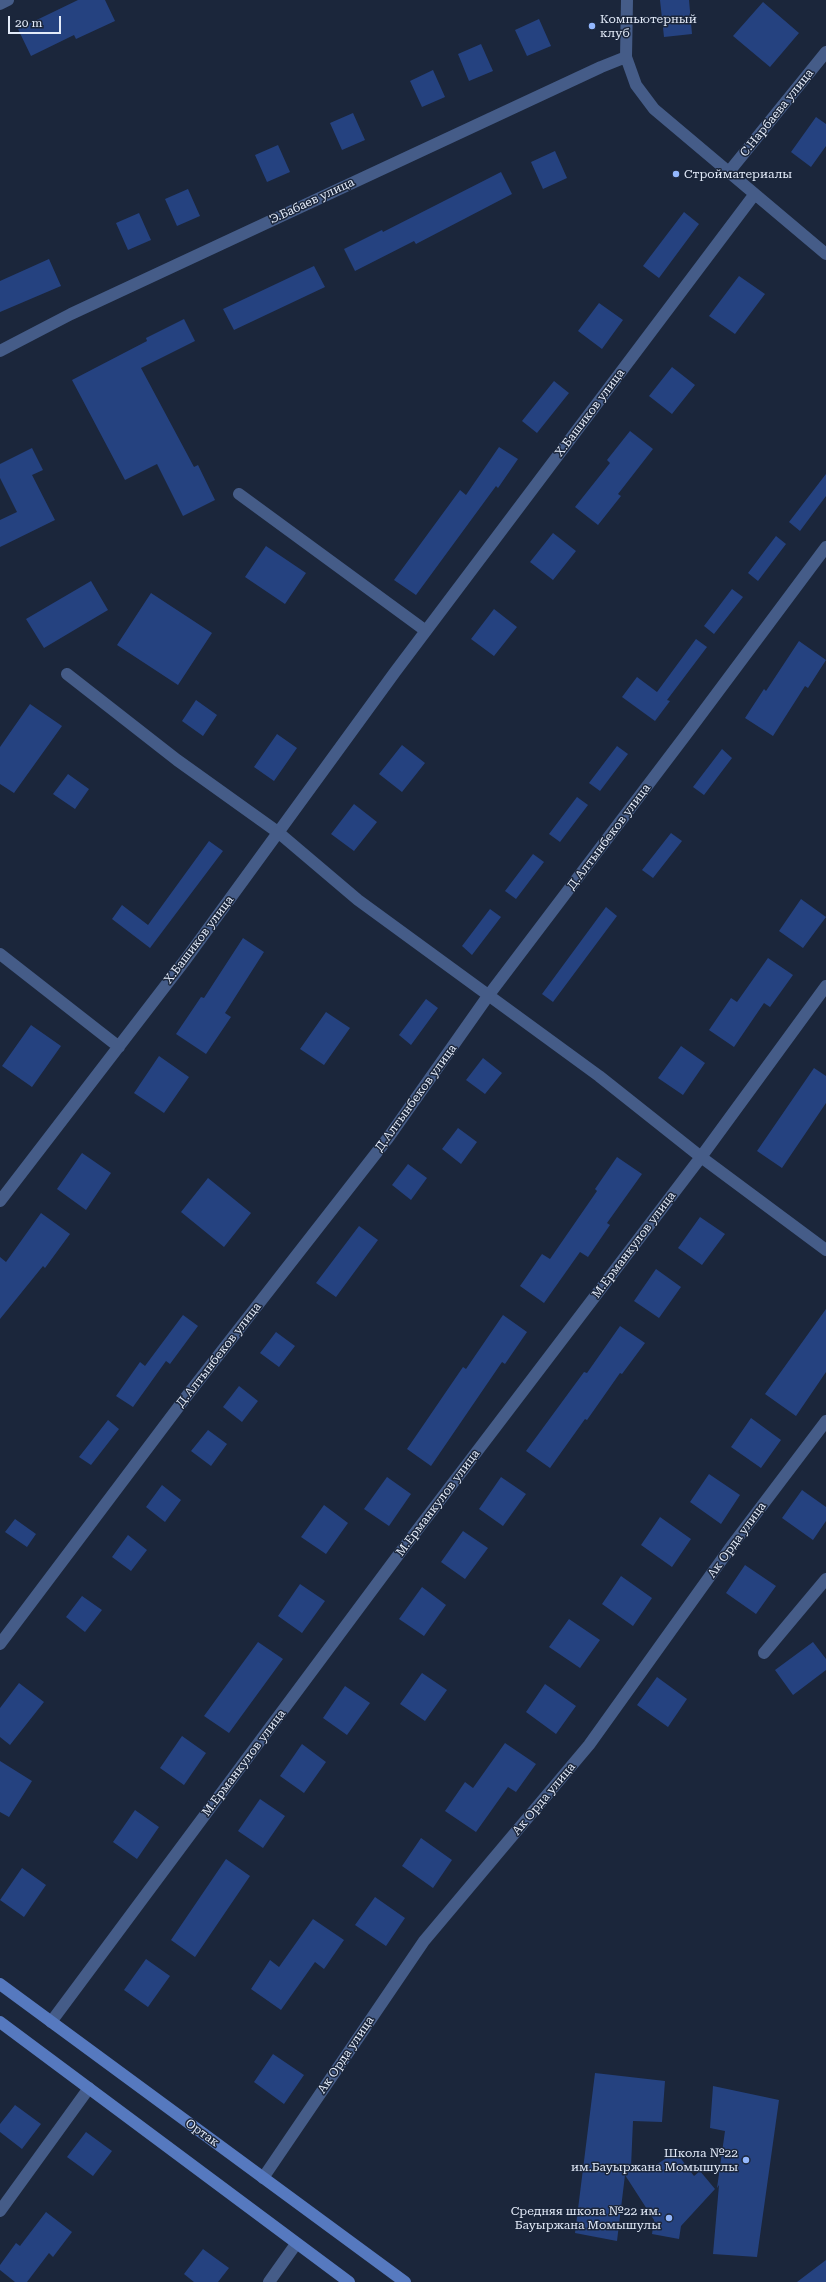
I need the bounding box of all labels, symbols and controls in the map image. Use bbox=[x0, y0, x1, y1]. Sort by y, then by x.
scale bar bbox=[10, 8, 63, 34]
place label: Компьютерный клуб bbox=[600, 12, 697, 40]
text: 20 m bbox=[15, 16, 42, 30]
marker: Компьютерный клуб bbox=[587, 21, 597, 31]
street label: С.Нарбаева улица bbox=[737, 66, 817, 160]
place label: Стройматериалы bbox=[684, 167, 792, 181]
marker: Стройматериалы bbox=[671, 169, 681, 179]
street label: Э.Бабаев улица bbox=[267, 175, 357, 227]
street label: Х.Башиков улица bbox=[552, 366, 628, 460]
street label: Д.Алтынбеков улица bbox=[564, 781, 654, 893]
street label: Х.Башиков улица bbox=[161, 893, 237, 987]
street label: Д.Алтынбеков улица bbox=[372, 1042, 460, 1154]
street label: М.Ерманкулов улица bbox=[589, 1189, 679, 1301]
street label: Д.Алтынбеков улица bbox=[174, 1300, 264, 1410]
street label: М.Ерманкулов улица bbox=[393, 1447, 483, 1559]
street label: Ак Орда улица bbox=[705, 1499, 769, 1581]
street label: М.Ерманкулов улица bbox=[199, 1707, 289, 1819]
street label: Ак Орда улица bbox=[510, 1760, 578, 1838]
street label: Ак Орда улица bbox=[315, 2014, 377, 2096]
street label: Ортак bbox=[182, 2116, 222, 2150]
place label: Школа №22 им.Бауыржана Момышулы bbox=[571, 2146, 738, 2174]
marker: Школа №22 им.Бауыржана Момышулы bbox=[741, 2155, 751, 2165]
place label: Средняя школа №22 им. Бауыржана Момышулы bbox=[511, 2204, 661, 2232]
marker: Средняя школа №22 им. Бауыржана Момышулы bbox=[664, 2213, 674, 2223]

